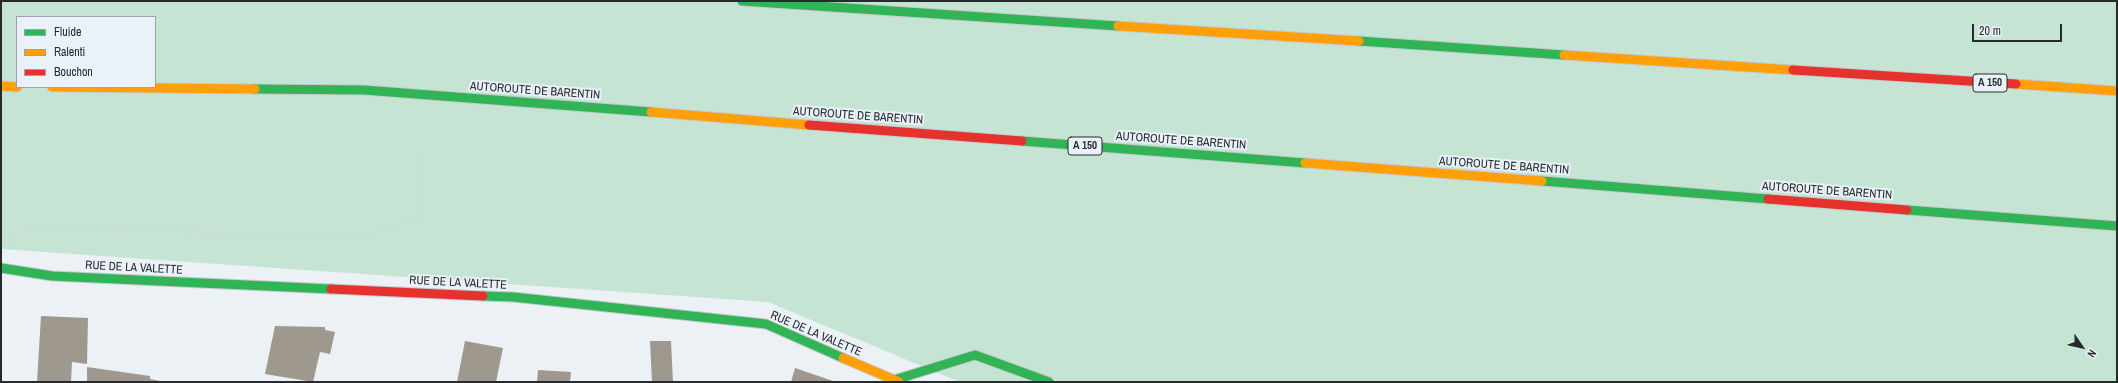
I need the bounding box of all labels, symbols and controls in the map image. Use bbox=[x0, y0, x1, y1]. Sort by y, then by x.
legend bbox=[16, 16, 156, 88]
scale bar bbox=[1974, 16, 2064, 42]
text: 20 m bbox=[1979, 23, 2001, 39]
text: Fluide bbox=[54, 24, 81, 40]
text: Ralenti bbox=[54, 44, 85, 60]
text: Bouchon bbox=[54, 64, 93, 80]
road number: A 150 bbox=[1973, 74, 2007, 92]
street label: AUTOROUTE DE BARENTIN bbox=[469, 79, 601, 103]
street label: AUTOROUTE DE BARENTIN bbox=[792, 104, 924, 128]
street label: AUTOROUTE DE BARENTIN bbox=[1115, 129, 1247, 153]
road number: A 150 bbox=[1068, 137, 1102, 155]
street label: AUTOROUTE DE BARENTIN bbox=[1438, 154, 1570, 178]
street label: AUTOROUTE DE BARENTIN bbox=[1761, 179, 1893, 203]
street label: RUE DE LA VALETTE bbox=[85, 258, 183, 278]
street label: RUE DE LA VALETTE bbox=[409, 273, 507, 293]
street label: RUE DE LA VALETTE bbox=[768, 308, 864, 360]
north arrow bbox=[2062, 327, 2102, 367]
text: N bbox=[2084, 347, 2100, 360]

